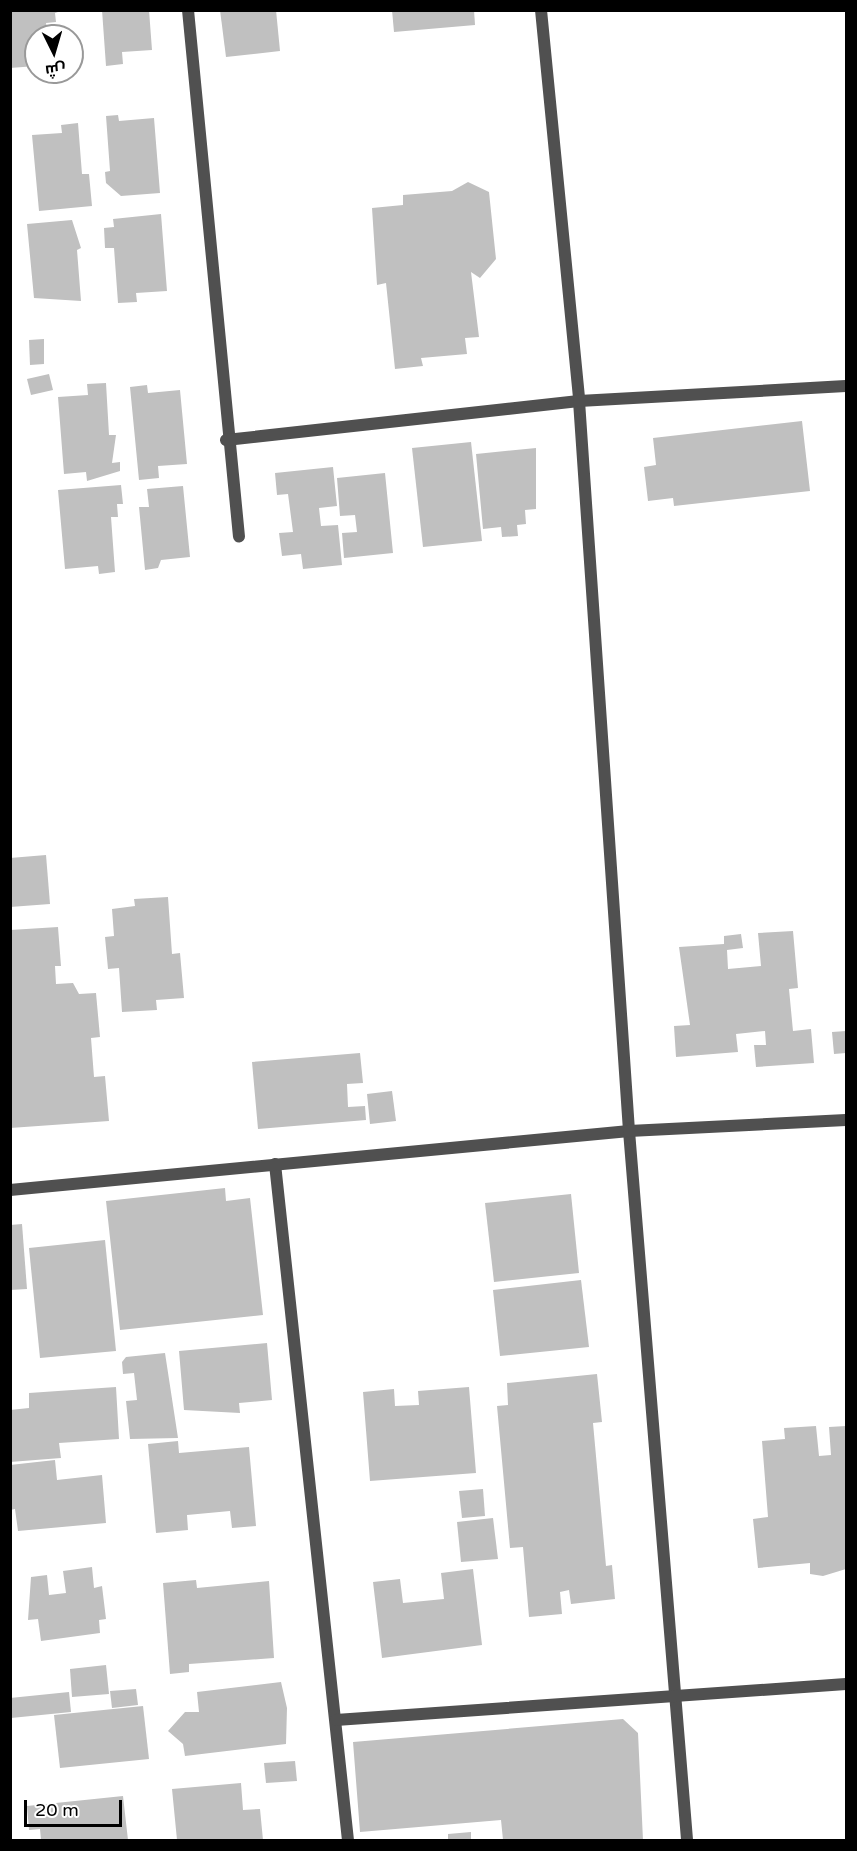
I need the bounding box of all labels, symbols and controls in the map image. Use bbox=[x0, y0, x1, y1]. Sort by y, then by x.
north arrow bbox=[24, 24, 84, 84]
text: ش bbox=[44, 59, 66, 81]
scale bar bbox=[27, 1788, 124, 1826]
text: 20 m bbox=[35, 1799, 79, 1821]

